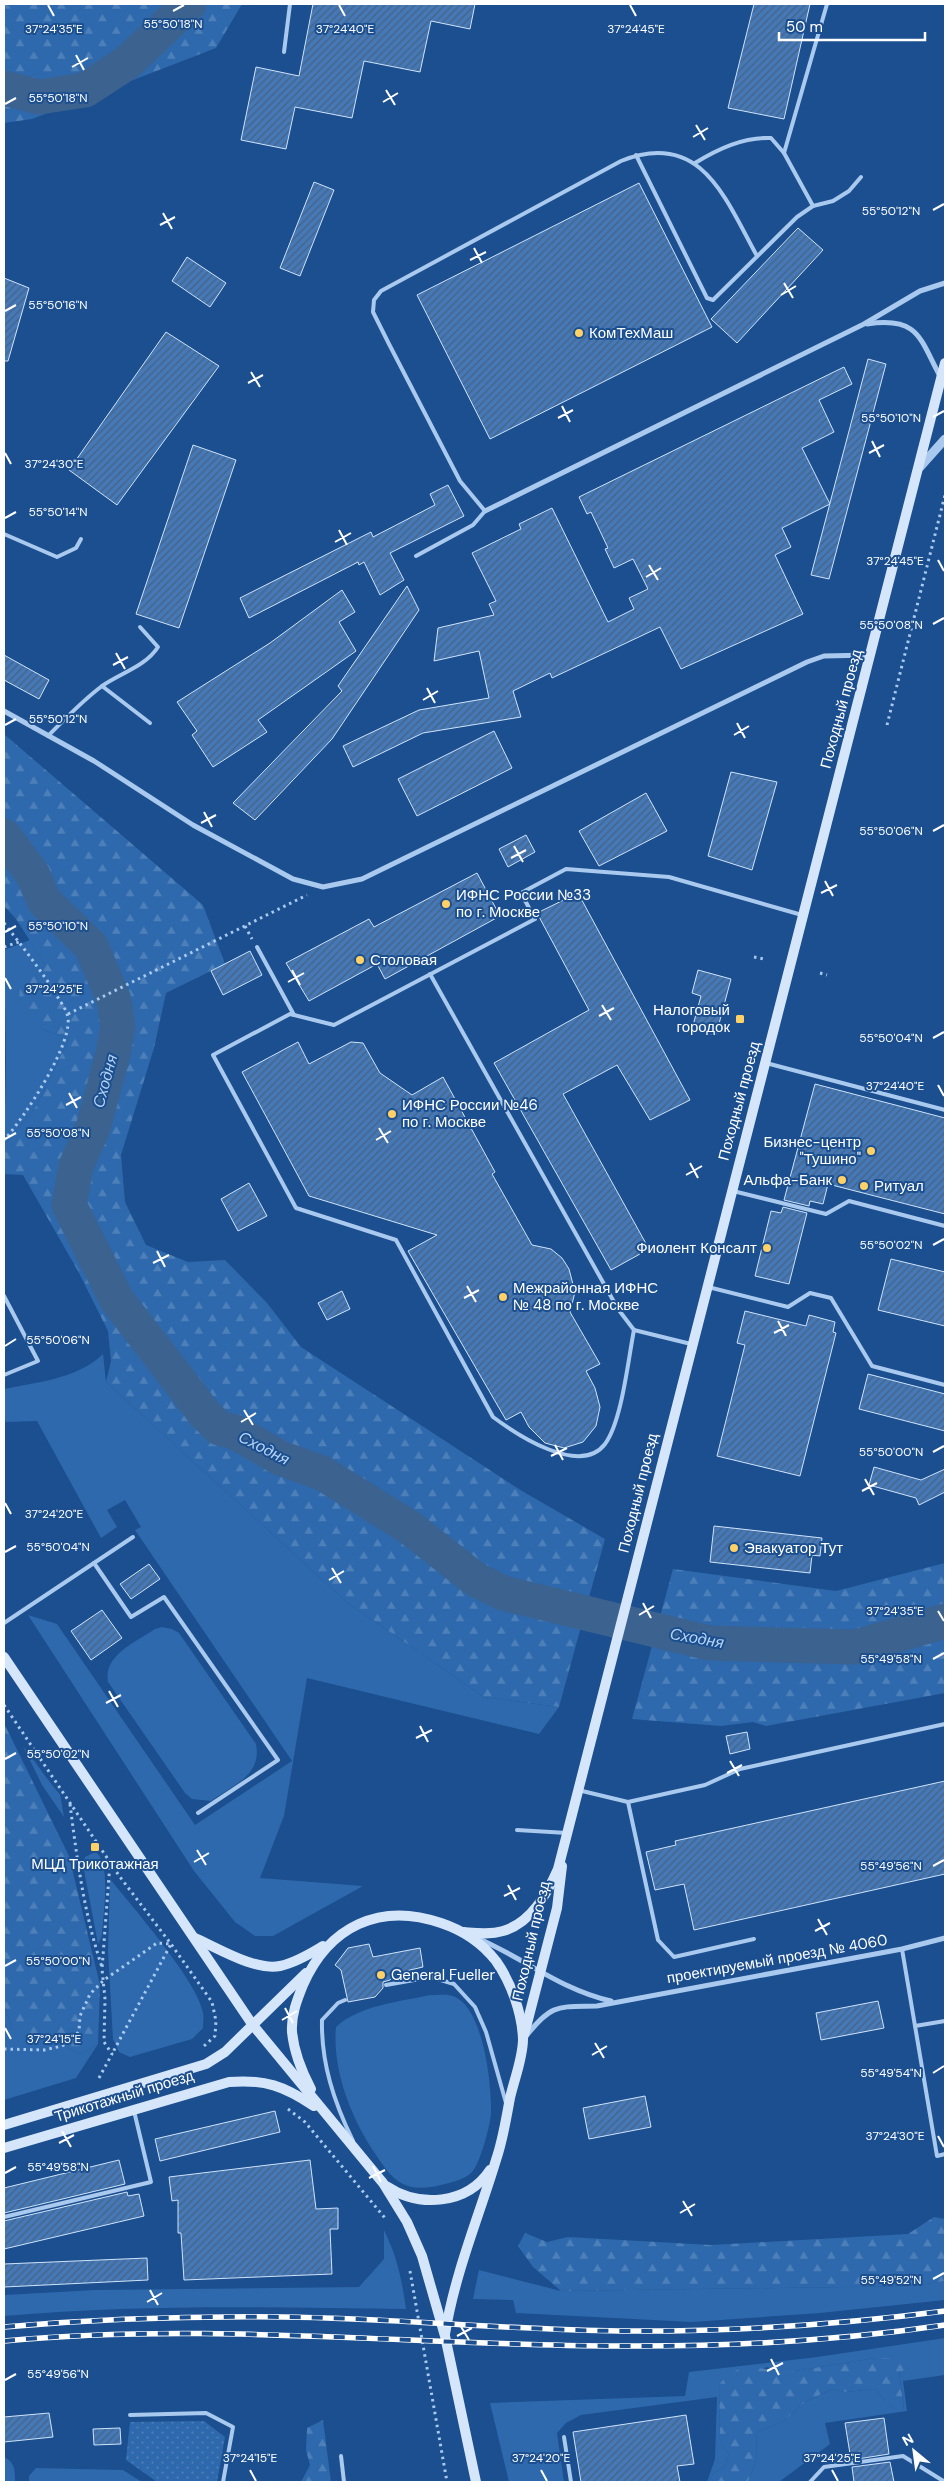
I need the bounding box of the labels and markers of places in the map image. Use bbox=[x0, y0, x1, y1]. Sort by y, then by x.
place label: КомТехМаш bbox=[589, 323, 673, 343]
marker: КомТехМаш bbox=[573, 327, 585, 339]
place label: ИФНС России №33 по г. Москве bbox=[456, 885, 591, 922]
marker: ИФНС России №33 по г. Москве bbox=[440, 898, 452, 910]
place label: Столовая bbox=[370, 950, 437, 970]
marker: Столовая bbox=[354, 954, 366, 966]
place label: Налоговый городок bbox=[653, 1000, 730, 1037]
marker: Налоговый городок bbox=[734, 1013, 746, 1025]
place label: ИФНС России №46 по г. Москве bbox=[402, 1095, 538, 1132]
marker: ИФНС России №46 по г. Москве bbox=[386, 1108, 398, 1120]
place label: Бизнес-центр "Тушино" bbox=[763, 1132, 861, 1169]
marker: Бизнес-центр "Тушино" bbox=[865, 1145, 877, 1157]
place label: Альфа-Банк bbox=[744, 1170, 832, 1190]
marker: Альфа-Банк bbox=[836, 1174, 848, 1186]
place label: Ритуал bbox=[874, 1176, 924, 1196]
marker: Ритуал bbox=[858, 1180, 870, 1192]
place label: Фиолент Консалт bbox=[636, 1238, 757, 1258]
marker: Фиолент Консалт bbox=[761, 1242, 773, 1254]
place label: Межрайонная ИФНС № 48 по г. Москве bbox=[513, 1278, 658, 1315]
marker: Межрайонная ИФНС № 48 по г. Москве bbox=[497, 1291, 509, 1303]
place label: Эвакуатор Тут bbox=[744, 1538, 843, 1558]
marker: Эвакуатор Тут bbox=[728, 1542, 740, 1554]
marker: МЦД Трикотажная bbox=[89, 1841, 101, 1853]
place label: МЦД Трикотажная bbox=[31, 1854, 159, 1874]
place label: General Fueller bbox=[391, 1965, 495, 1985]
marker: General Fueller bbox=[375, 1969, 387, 1981]

